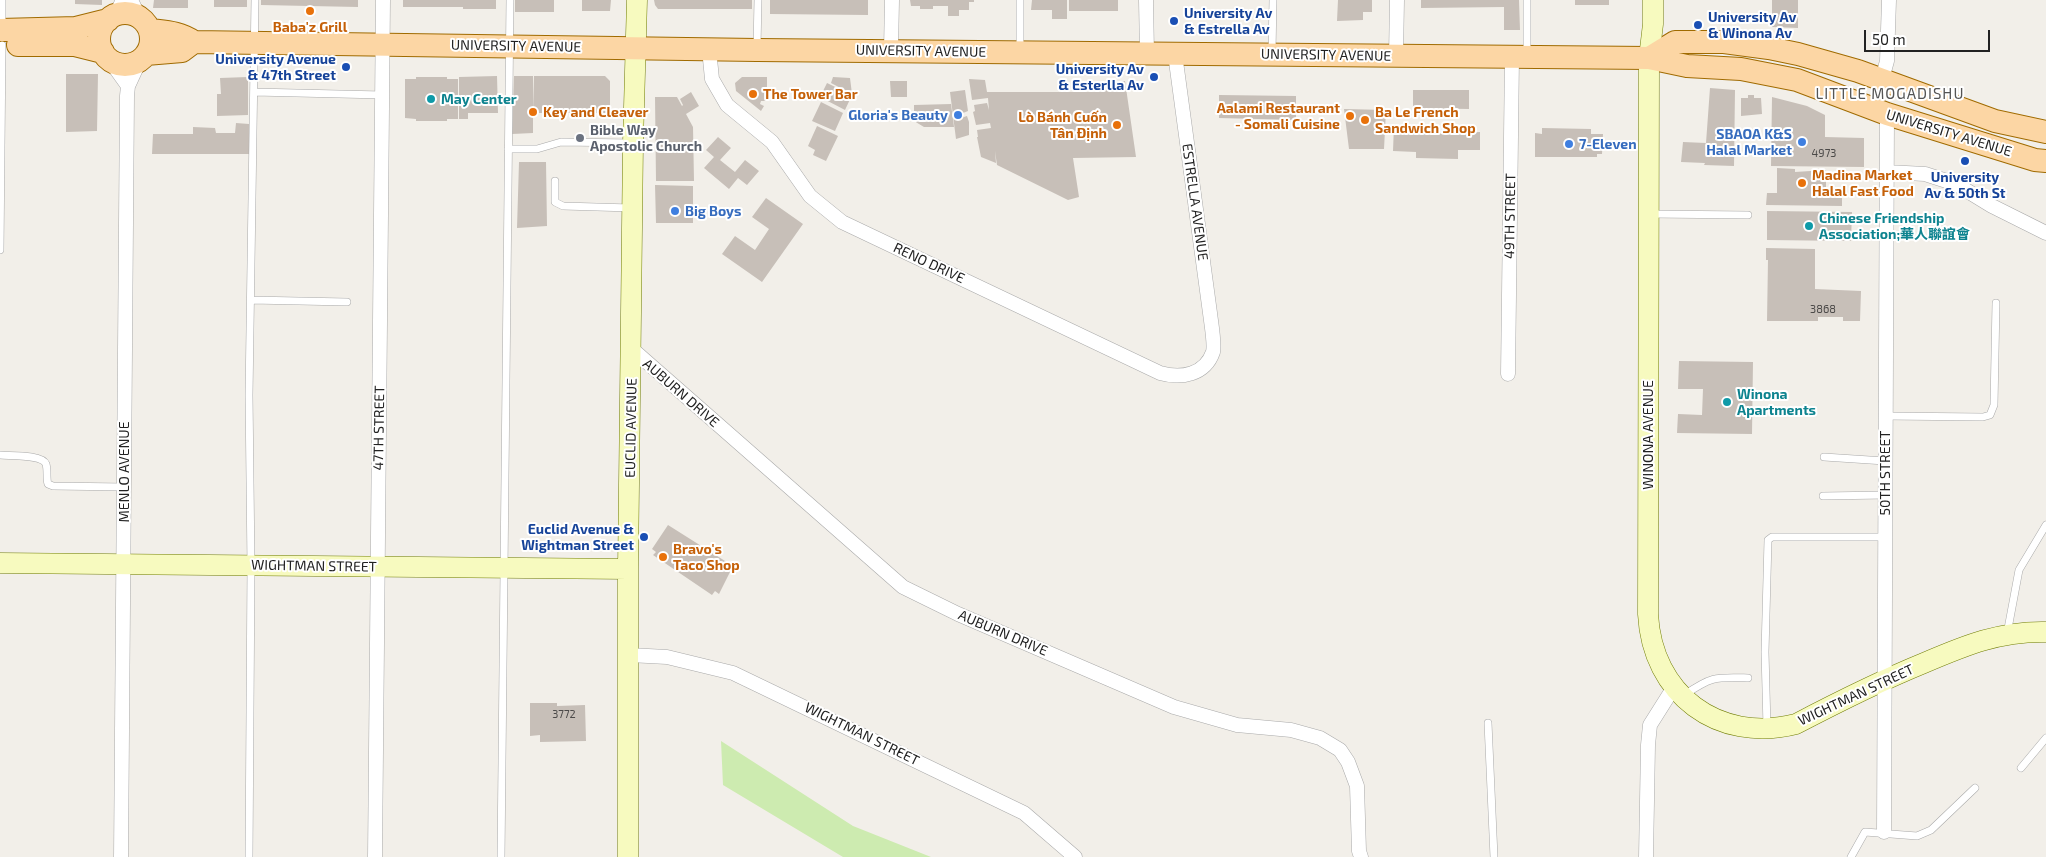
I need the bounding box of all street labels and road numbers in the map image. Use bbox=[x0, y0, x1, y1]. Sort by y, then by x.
street label: UNIVERSITY AVENUE bbox=[451, 36, 581, 56]
street label: UNIVERSITY AVENUE bbox=[856, 41, 986, 61]
street label: UNIVERSITY AVENUE bbox=[1261, 45, 1391, 65]
street label: UNIVERSITY AVENUE bbox=[1884, 106, 2014, 160]
street label: ESTRELLA AVENUE bbox=[1178, 142, 1212, 262]
street label: 49TH STREET bbox=[1501, 173, 1519, 259]
street label: RENO DRIVE bbox=[891, 239, 967, 287]
street label: AUBURN DRIVE bbox=[639, 355, 723, 431]
street label: EUCLID AVENUE bbox=[622, 378, 640, 478]
street label: WINONA AVENUE bbox=[1640, 380, 1656, 490]
street label: 47TH STREET bbox=[370, 385, 388, 471]
street label: MENLO AVENUE bbox=[116, 421, 132, 523]
street label: 50TH STREET bbox=[1877, 430, 1893, 516]
street label: WIGHTMAN STREET bbox=[251, 557, 377, 575]
street label: AUBURN DRIVE bbox=[956, 607, 1050, 659]
street label: WIGHTMAN STREET bbox=[1796, 661, 1916, 729]
street label: WIGHTMAN STREET bbox=[802, 699, 922, 769]

